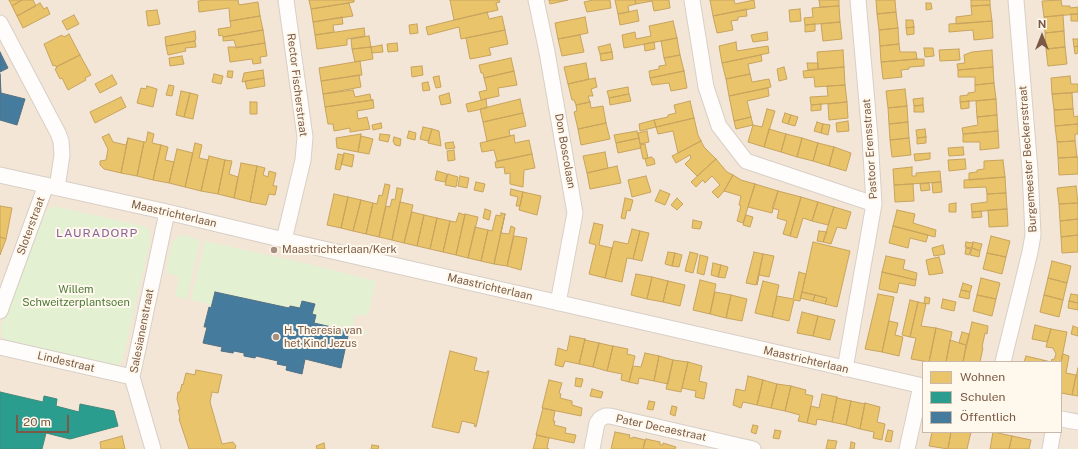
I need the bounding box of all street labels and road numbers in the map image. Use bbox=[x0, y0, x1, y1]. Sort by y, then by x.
street label: Rector Fischerstraat bbox=[284, 33, 310, 137]
street label: Burgemeester Beckersstraat bbox=[1016, 85, 1040, 233]
street label: Pastoor Erensstraat bbox=[860, 98, 880, 200]
street label: Don Boscolaan bbox=[552, 112, 578, 190]
street label: Sloterstraat bbox=[14, 195, 48, 257]
street label: Maastrichterlaan bbox=[130, 198, 218, 230]
street label: Maastrichterlaan bbox=[446, 271, 534, 303]
street label: Salesianenstraat bbox=[127, 288, 157, 374]
street label: Maastrichterlaan bbox=[762, 344, 850, 376]
street label: Lindestraat bbox=[36, 349, 96, 375]
street label: Pater Decaestraat bbox=[615, 412, 707, 444]

